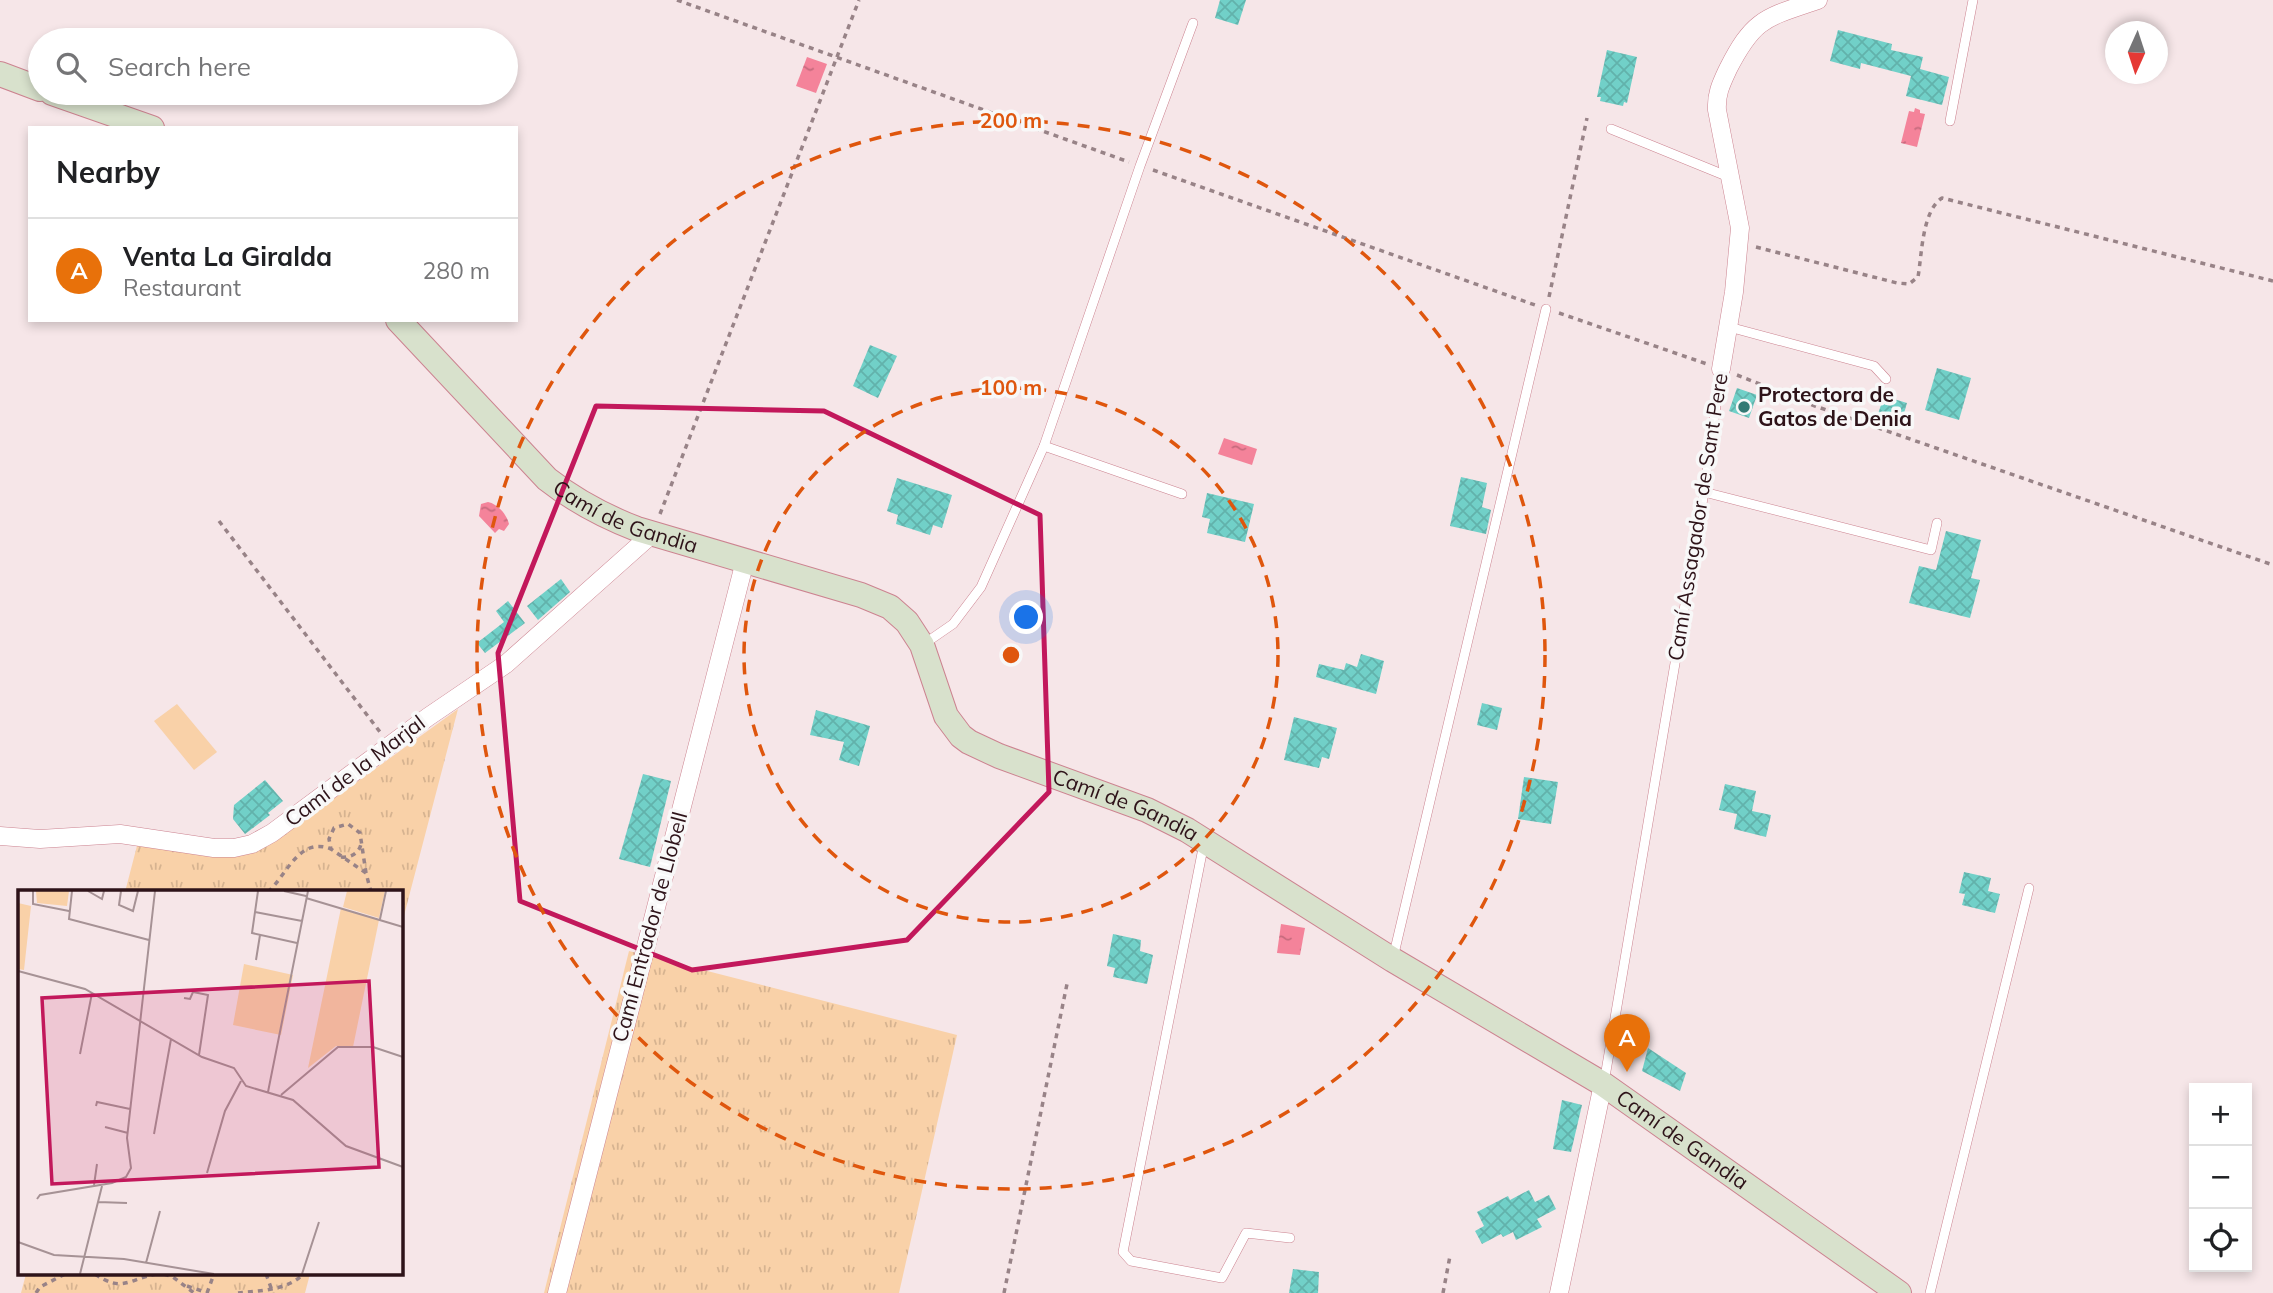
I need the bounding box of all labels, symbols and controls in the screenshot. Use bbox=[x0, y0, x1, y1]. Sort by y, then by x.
north arrow bbox=[2105, 21, 2168, 84]
search box bbox=[28, 28, 518, 105]
icon: search bbox=[52, 48, 90, 86]
text: Search here bbox=[108, 50, 251, 83]
text: 200 m bbox=[980, 107, 1042, 133]
text: Nearby bbox=[56, 153, 160, 191]
text: Venta La Giralda bbox=[123, 240, 332, 273]
text: A bbox=[70, 256, 88, 285]
text: 280 m bbox=[422, 256, 490, 285]
text: Restaurant bbox=[123, 273, 241, 302]
street label: Camí Assagador de Sant Pere bbox=[1661, 371, 1733, 663]
text: 100 m bbox=[980, 374, 1042, 400]
place label: Protectora de Gatos de Denia bbox=[1758, 381, 1912, 431]
marker: Protectora de Gatos de Denia bbox=[1736, 399, 1752, 415]
street label: Camí de Gandia bbox=[548, 474, 701, 558]
your location bbox=[1009, 600, 1043, 634]
centre of rings bbox=[999, 643, 1023, 667]
street label: Camí de la Marjal bbox=[279, 709, 430, 831]
street label: Camí de Gandia bbox=[1049, 763, 1204, 846]
street label: Camí Entrador de Llobell bbox=[606, 809, 692, 1045]
inset map bbox=[18, 890, 402, 1276]
pin: A bbox=[1604, 1014, 1650, 1072]
map controls bbox=[2189, 1083, 2252, 1272]
button: + bbox=[2189, 1083, 2252, 1146]
street label: Camí de Gandia bbox=[1612, 1084, 1754, 1195]
button: − bbox=[2189, 1146, 2252, 1209]
button: locate bbox=[2189, 1209, 2252, 1272]

